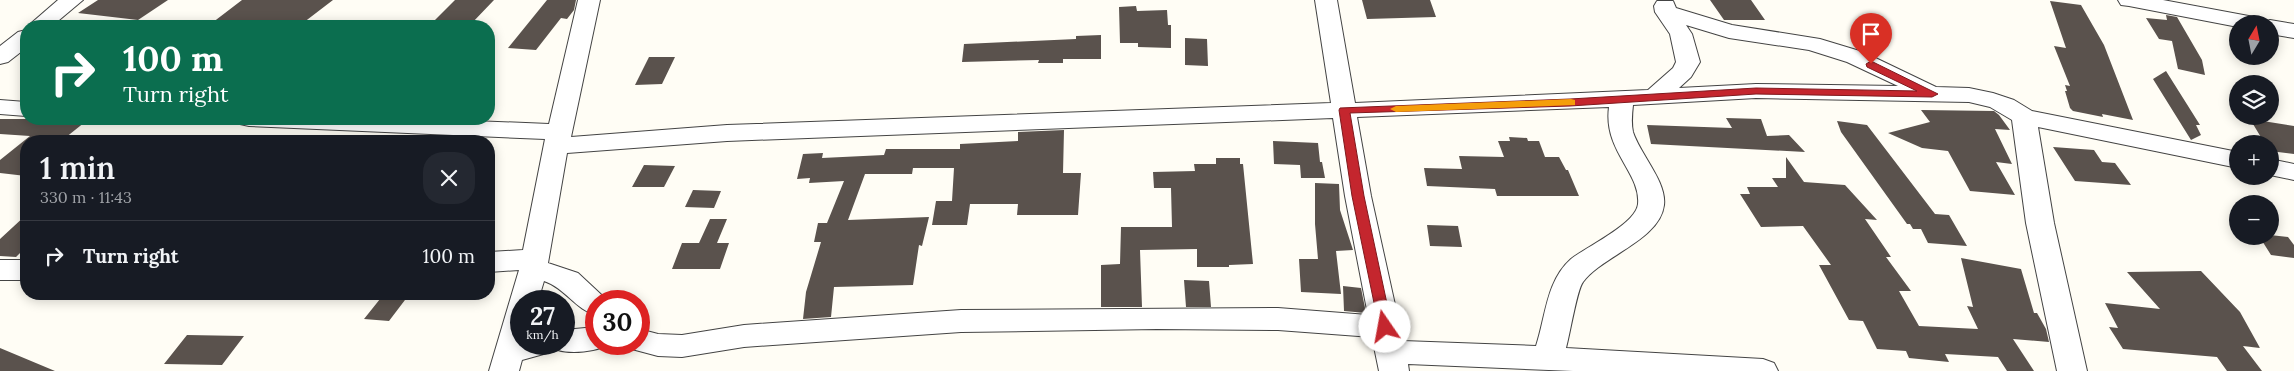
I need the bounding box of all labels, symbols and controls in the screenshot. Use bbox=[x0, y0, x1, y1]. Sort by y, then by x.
pin bbox=[1850, 13, 1892, 64]
north arrow bbox=[2229, 15, 2279, 65]
map controls bbox=[2229, 15, 2279, 245]
icon: arrive bbox=[1857, 20, 1885, 48]
text: 100 m bbox=[123, 36, 223, 81]
icon: right bbox=[40, 40, 105, 105]
button: layers bbox=[2229, 75, 2279, 125]
text: Turn right bbox=[123, 80, 228, 108]
button: + bbox=[2229, 135, 2279, 185]
text: 1 min bbox=[40, 149, 115, 187]
button: close bbox=[423, 152, 475, 204]
text: 330 m · 11:43 bbox=[40, 187, 132, 207]
button: − bbox=[2229, 195, 2279, 245]
icon: right bbox=[40, 242, 68, 270]
text: Turn right bbox=[83, 244, 179, 268]
text: 100 m bbox=[423, 244, 475, 268]
speed limit sign: 30 bbox=[585, 290, 650, 355]
text: 27 bbox=[530, 300, 555, 332]
position arrow bbox=[1358, 300, 1410, 352]
text: km/h bbox=[526, 327, 559, 342]

